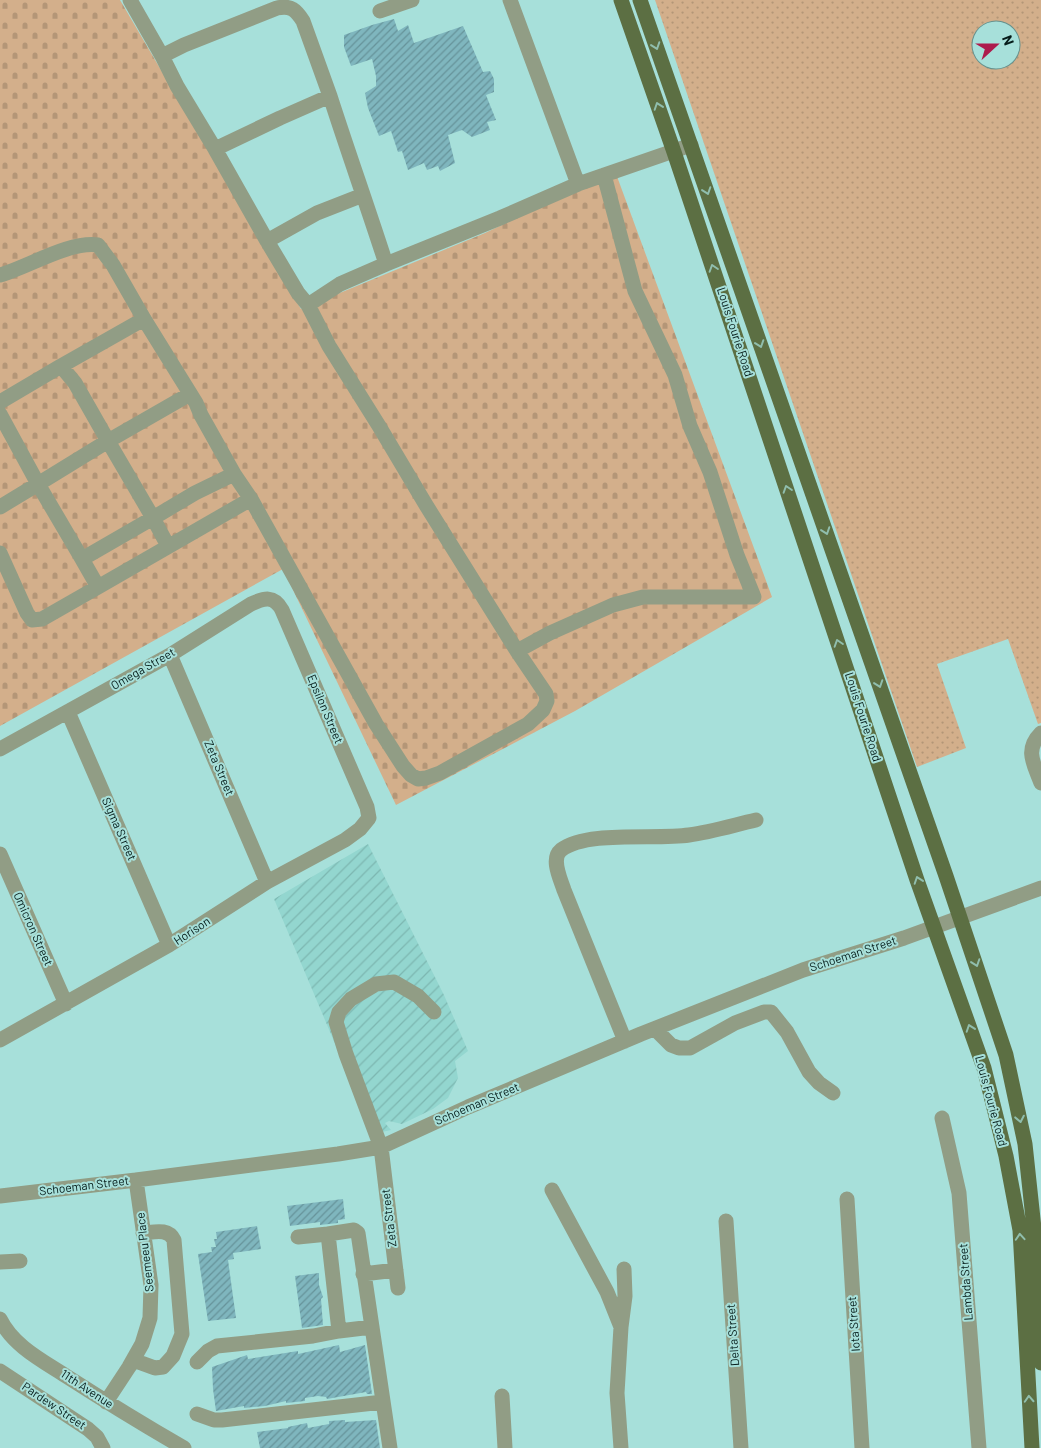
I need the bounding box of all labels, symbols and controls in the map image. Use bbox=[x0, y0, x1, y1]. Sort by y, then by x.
north arrow bbox=[971, 20, 1021, 70]
text: N bbox=[999, 33, 1018, 48]
one-way arrow bbox=[651, 41, 661, 50]
one-way arrow bbox=[654, 102, 664, 111]
one-way arrow bbox=[701, 186, 711, 195]
one-way arrow bbox=[709, 265, 719, 273]
street label: Louis Fourie Road bbox=[715, 285, 757, 378]
one-way arrow bbox=[754, 340, 764, 348]
one-way arrow bbox=[783, 485, 793, 494]
one-way arrow bbox=[820, 526, 830, 535]
one-way arrow bbox=[834, 639, 844, 648]
street label: Omega Street bbox=[108, 644, 177, 692]
street label: Louis Fourie Road bbox=[843, 670, 885, 763]
street label: Epsilon Street bbox=[305, 672, 347, 745]
one-way arrow bbox=[873, 680, 883, 688]
street label: Zeta Street bbox=[202, 738, 238, 797]
street label: Sigma Street bbox=[100, 795, 140, 862]
one-way arrow bbox=[913, 876, 923, 885]
street label: Omicron Street bbox=[11, 890, 56, 968]
street label: Horison bbox=[171, 913, 212, 947]
street label: Schoeman Street bbox=[808, 932, 898, 974]
one-way arrow bbox=[970, 958, 980, 966]
one-way arrow bbox=[966, 1025, 976, 1033]
street label: Louis Fourie Road bbox=[973, 1054, 1011, 1148]
street label: Schoeman Street bbox=[432, 1079, 521, 1127]
one-way arrow bbox=[1014, 1114, 1025, 1123]
street label: Schoeman Street bbox=[38, 1173, 130, 1197]
street label: Zeta Street bbox=[377, 1188, 399, 1248]
street label: Seemeeu Place bbox=[132, 1212, 156, 1293]
one-way arrow bbox=[1015, 1233, 1026, 1241]
street label: Lambda Street bbox=[955, 1243, 975, 1321]
street label: Iota Street bbox=[844, 1296, 862, 1352]
street label: Delta Street bbox=[723, 1304, 741, 1367]
street label: 11th Avenue bbox=[59, 1366, 116, 1410]
street label: Pardew Street bbox=[20, 1379, 89, 1432]
one-way arrow bbox=[1023, 1395, 1034, 1403]

